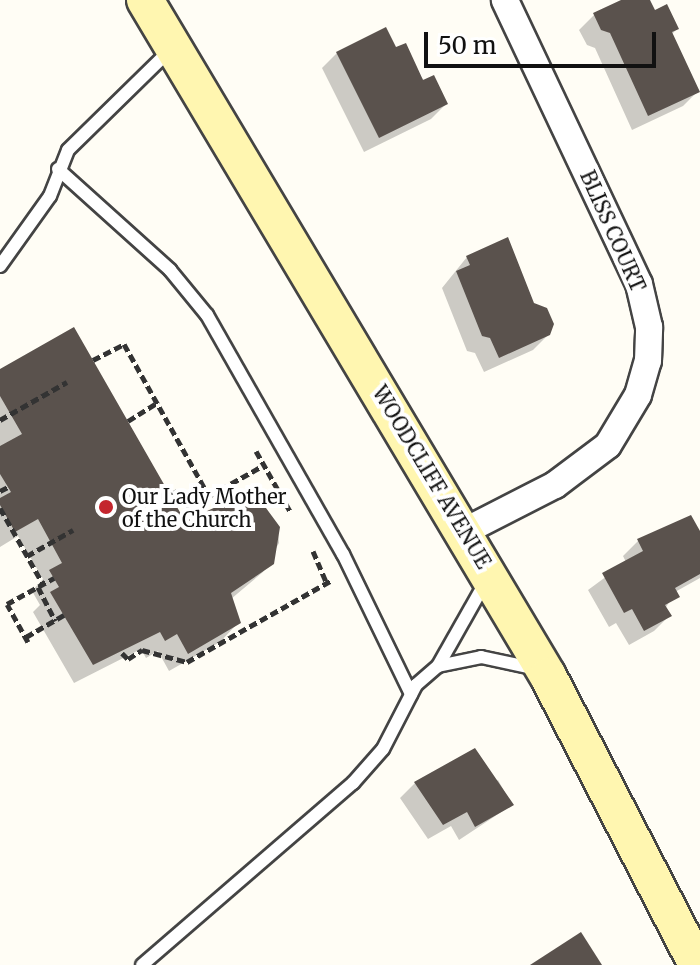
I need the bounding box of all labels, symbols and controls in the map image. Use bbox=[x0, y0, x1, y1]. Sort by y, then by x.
scale bar bbox=[428, 16, 660, 66]
text: 50 m bbox=[438, 30, 497, 61]
street label: BLISS COURT bbox=[576, 167, 650, 295]
street label: WOODCLIFF AVENUE bbox=[368, 381, 496, 573]
place label: Our Lady Mother of the Church bbox=[122, 484, 287, 531]
marker: Our Lady Mother of the Church bbox=[97, 498, 115, 516]

